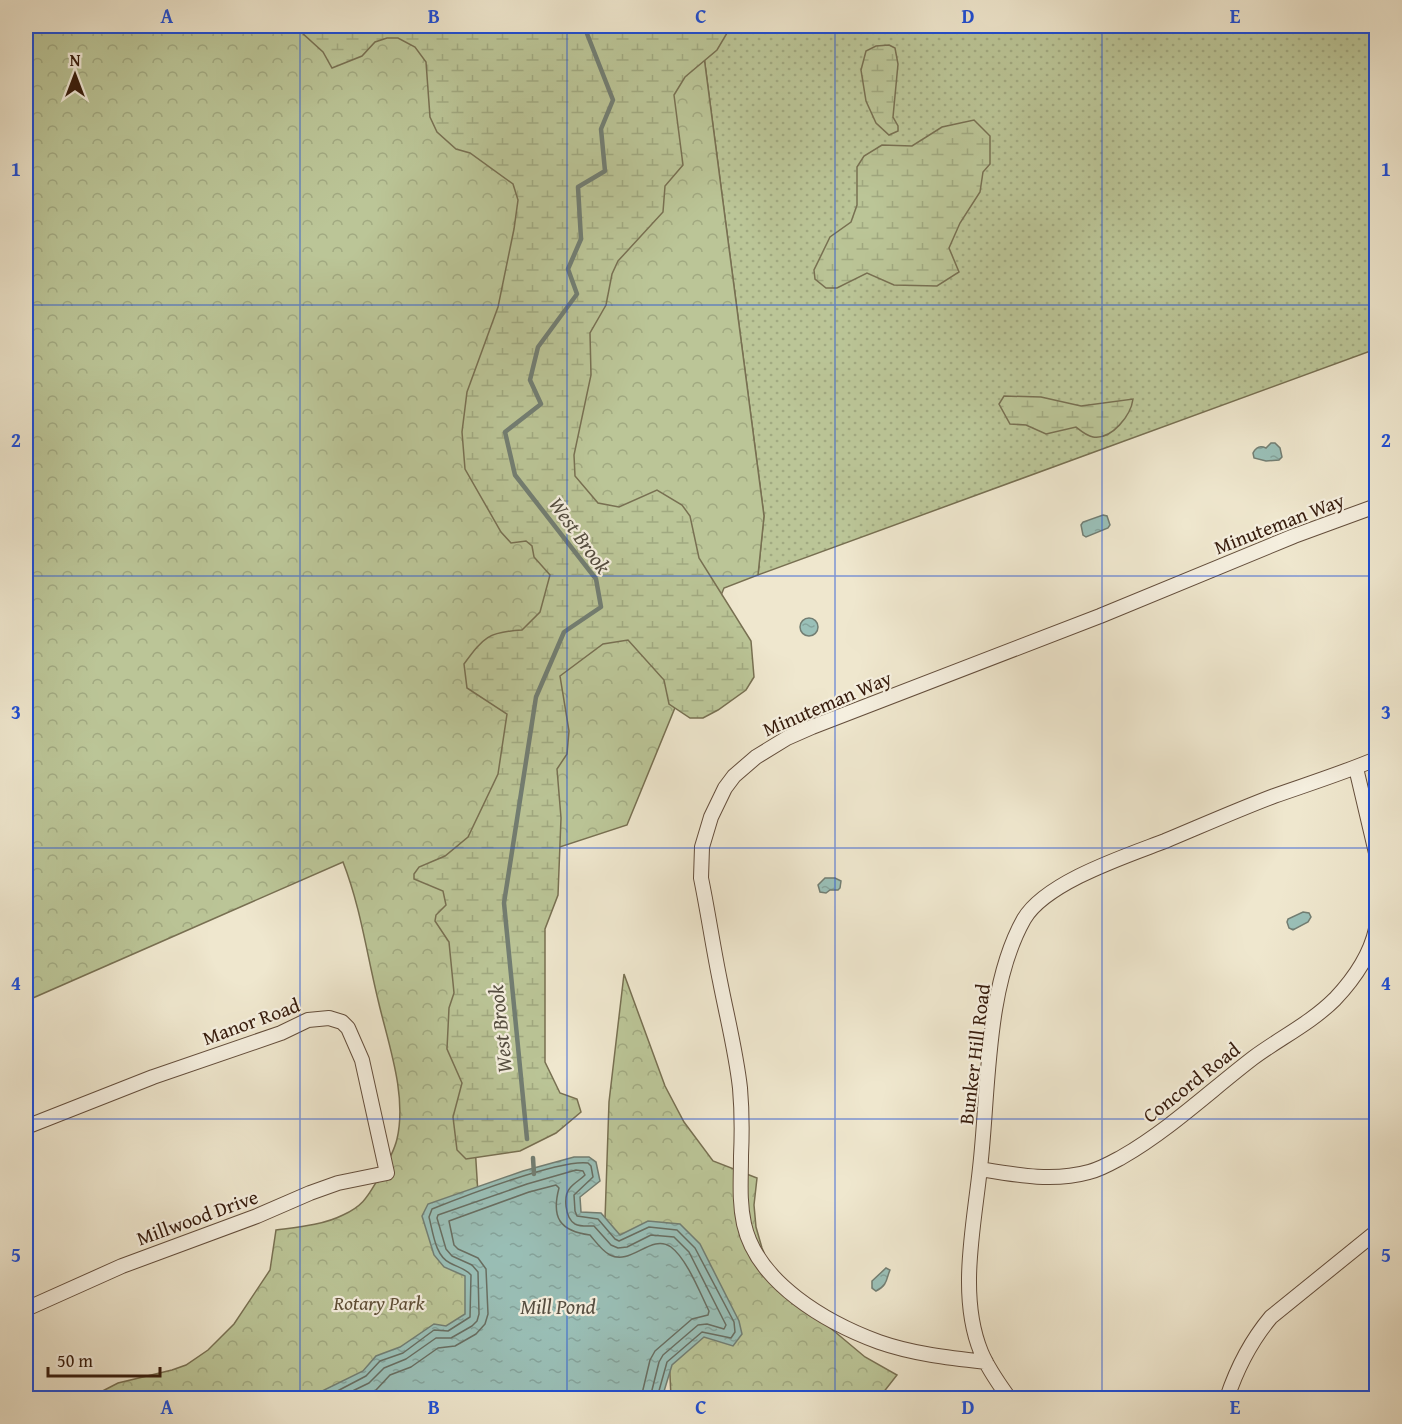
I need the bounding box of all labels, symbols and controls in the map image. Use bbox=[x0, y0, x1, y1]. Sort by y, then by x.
text: A bbox=[161, 1, 174, 30]
text: B bbox=[428, 1, 440, 30]
text: C bbox=[695, 1, 707, 30]
text: D bbox=[961, 1, 975, 30]
text: E bbox=[1230, 1, 1241, 30]
north arrow bbox=[45, 45, 105, 105]
text: N bbox=[70, 48, 81, 72]
text: 1 bbox=[11, 154, 21, 183]
text: 1 bbox=[1381, 154, 1391, 183]
text: 2 bbox=[11, 425, 21, 454]
text: 2 bbox=[1381, 425, 1391, 454]
street label: Minuteman Way bbox=[1210, 485, 1348, 561]
water label: West Brook bbox=[541, 490, 619, 580]
street label: Minuteman Way bbox=[758, 663, 896, 743]
text: 3 bbox=[11, 697, 21, 726]
text: 3 bbox=[1381, 697, 1391, 726]
text: 4 bbox=[11, 968, 21, 997]
text: 4 bbox=[1381, 968, 1391, 997]
street label: Bunker Hill Road bbox=[951, 982, 997, 1126]
water label: West Brook bbox=[480, 983, 520, 1075]
street label: Manor Road bbox=[198, 990, 304, 1052]
street label: Concord Road bbox=[1136, 1035, 1246, 1129]
street label: Millwood Drive bbox=[132, 1182, 262, 1252]
text: 5 bbox=[11, 1240, 21, 1269]
text: 5 bbox=[1381, 1240, 1391, 1269]
park label: Rotary Park bbox=[332, 1288, 425, 1317]
water label: Mill Pond bbox=[520, 1291, 596, 1322]
scale bar bbox=[48, 1340, 160, 1378]
text: 50 m bbox=[57, 1347, 93, 1374]
text: A bbox=[161, 1392, 174, 1421]
text: B bbox=[428, 1392, 440, 1421]
text: C bbox=[695, 1392, 707, 1421]
text: D bbox=[961, 1392, 975, 1421]
text: E bbox=[1230, 1392, 1241, 1421]

